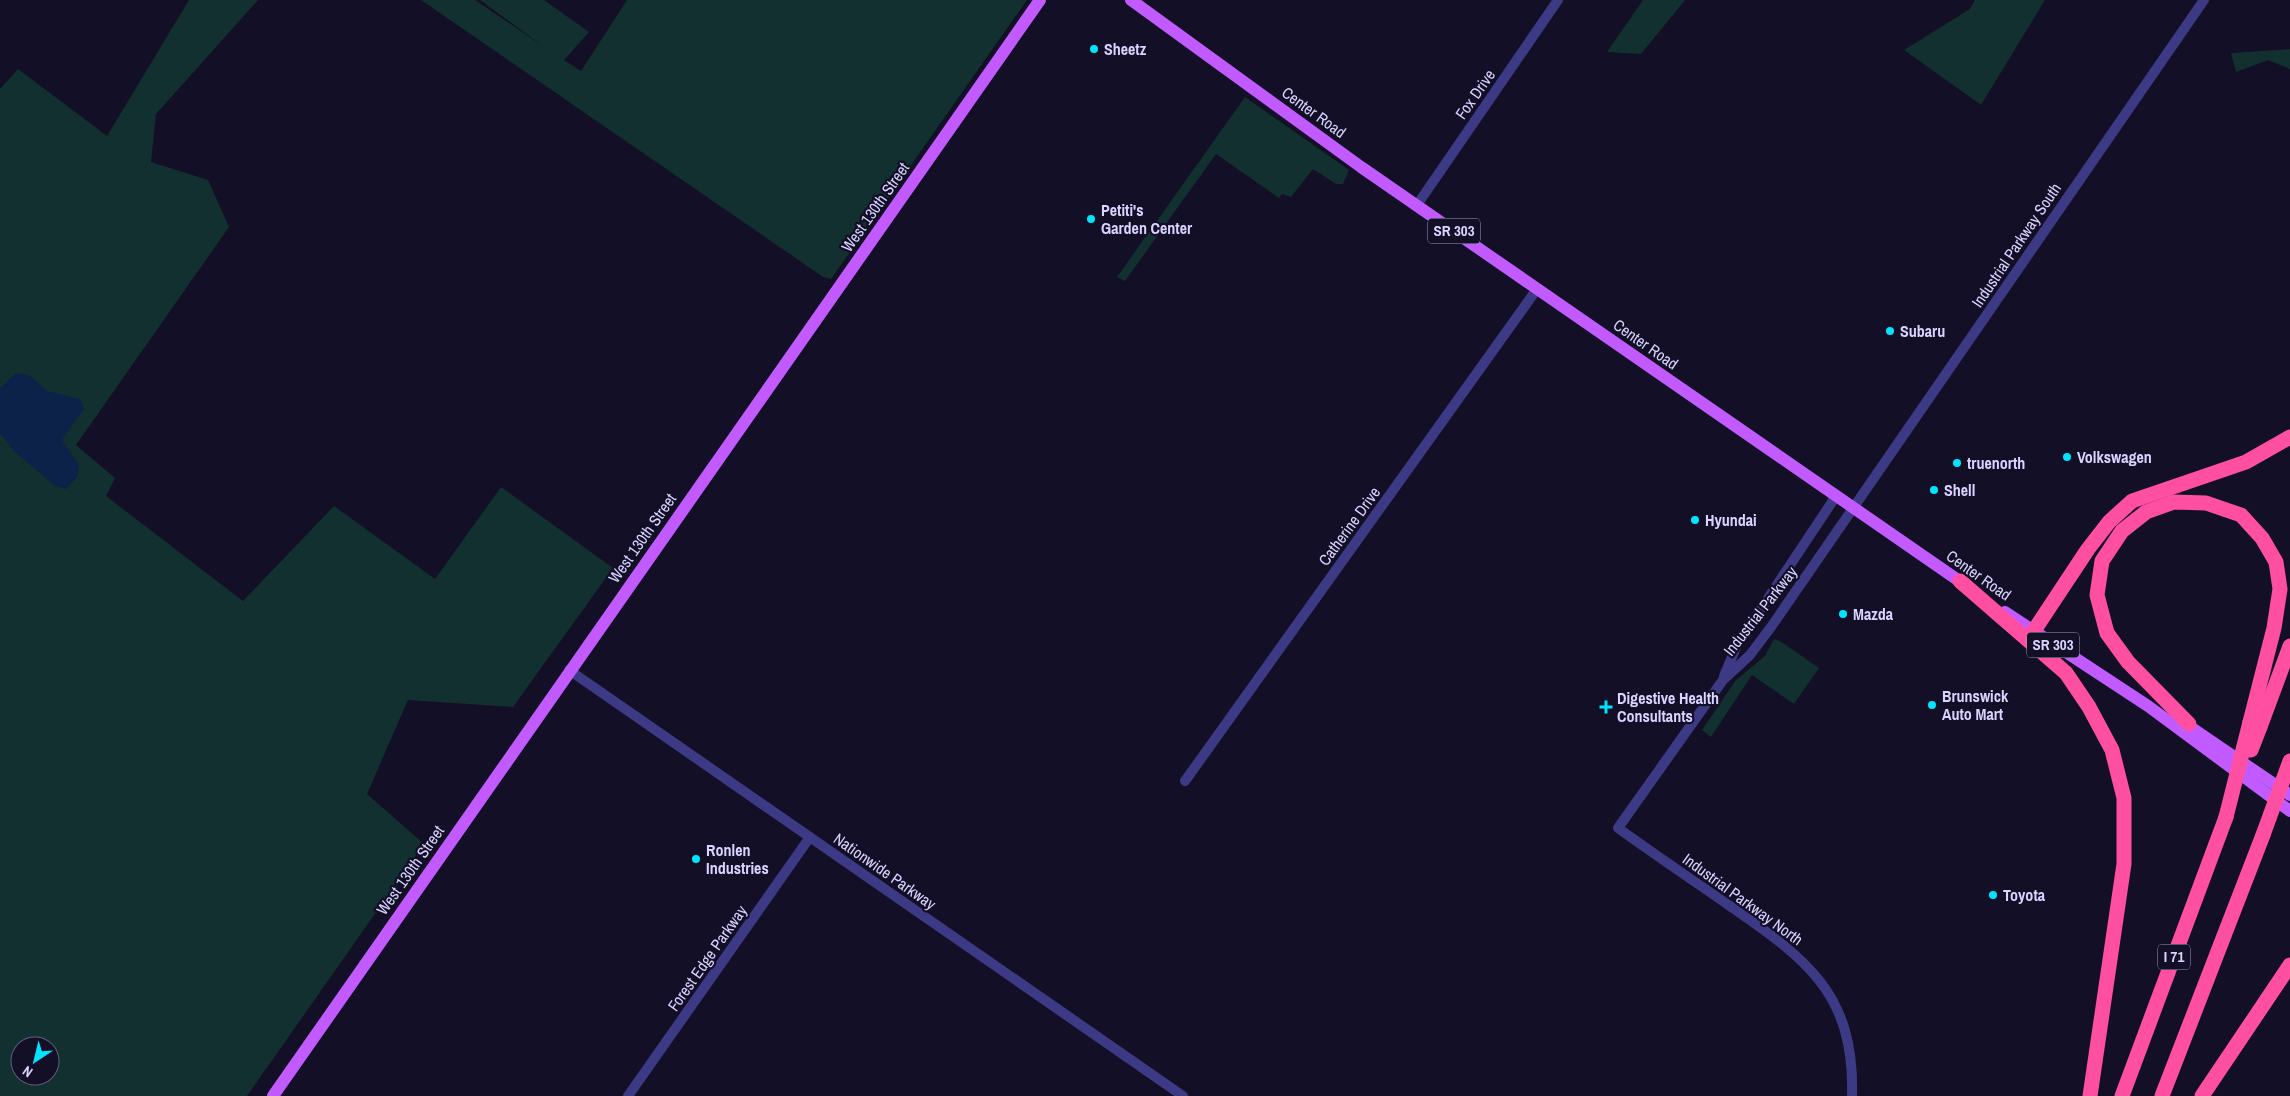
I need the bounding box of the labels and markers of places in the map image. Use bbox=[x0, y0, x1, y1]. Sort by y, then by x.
place label: Sheetz bbox=[1104, 38, 1147, 60]
marker: Sheetz bbox=[1088, 43, 1100, 55]
place label: Petiti's Garden Center bbox=[1101, 199, 1193, 239]
marker: Petiti's Garden Center bbox=[1085, 213, 1097, 225]
place label: Subaru bbox=[1900, 320, 1945, 342]
marker: Subaru bbox=[1884, 325, 1896, 337]
place label: Volkswagen bbox=[2077, 446, 2152, 468]
marker: Volkswagen bbox=[2061, 451, 2073, 463]
place label: truenorth bbox=[1967, 452, 2025, 474]
marker: truenorth bbox=[1951, 457, 1963, 469]
place label: Shell bbox=[1944, 479, 1975, 501]
marker: Shell bbox=[1928, 484, 1940, 496]
place label: Hyundai bbox=[1705, 509, 1757, 531]
marker: Hyundai bbox=[1689, 514, 1701, 526]
place label: Mazda bbox=[1853, 603, 1894, 625]
marker: Mazda bbox=[1837, 608, 1849, 620]
place label: Brunswick Auto Mart bbox=[1942, 685, 2009, 725]
place label: Digestive Health Consultants bbox=[1617, 687, 1719, 727]
marker: Brunswick Auto Mart bbox=[1926, 699, 1938, 711]
marker: Digestive Health Consultants bbox=[1599, 700, 1613, 714]
place label: Ronlen Industries bbox=[706, 839, 769, 879]
marker: Ronlen Industries bbox=[690, 853, 702, 865]
place label: Toyota bbox=[2003, 884, 2046, 906]
marker: Toyota bbox=[1987, 889, 1999, 901]

